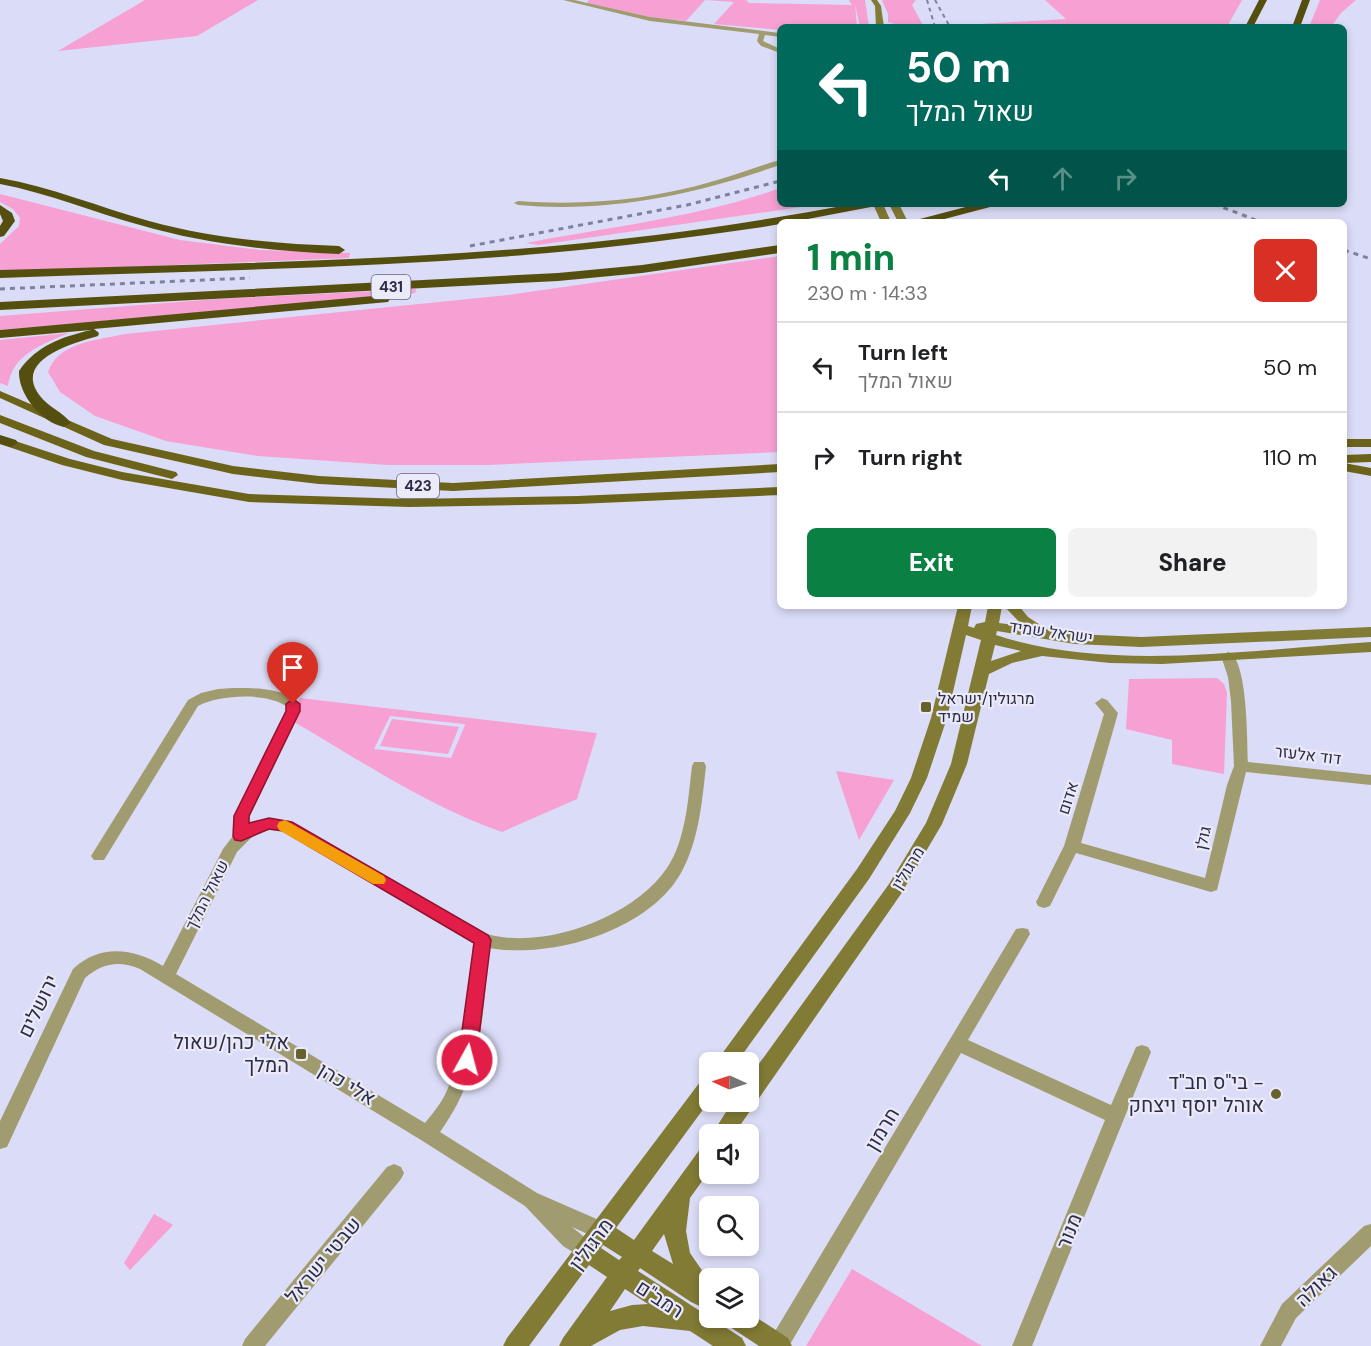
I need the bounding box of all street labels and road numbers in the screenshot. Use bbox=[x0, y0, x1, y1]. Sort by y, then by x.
road number: 431 bbox=[372, 275, 410, 299]
road number: 423 bbox=[397, 474, 439, 498]
street label: ישראל שמיד bbox=[1008, 616, 1094, 648]
street label: דוד אלעזר bbox=[1274, 741, 1342, 769]
street label: אדום bbox=[1053, 779, 1083, 817]
street label: גולן bbox=[1190, 824, 1216, 852]
street label: מרגולין bbox=[887, 843, 929, 893]
street label: שאול המלך bbox=[180, 856, 234, 934]
street label: ירושלים bbox=[12, 970, 64, 1042]
street label: אלי כהן bbox=[313, 1057, 381, 1111]
street label: חרמון bbox=[859, 1102, 905, 1156]
street label: מנור bbox=[1050, 1210, 1088, 1252]
street label: שבטי ישראל bbox=[279, 1211, 367, 1309]
street label: מרגולין bbox=[563, 1213, 619, 1275]
street label: גאולה bbox=[1290, 1260, 1342, 1312]
street label: רמב"ם bbox=[631, 1274, 689, 1324]

